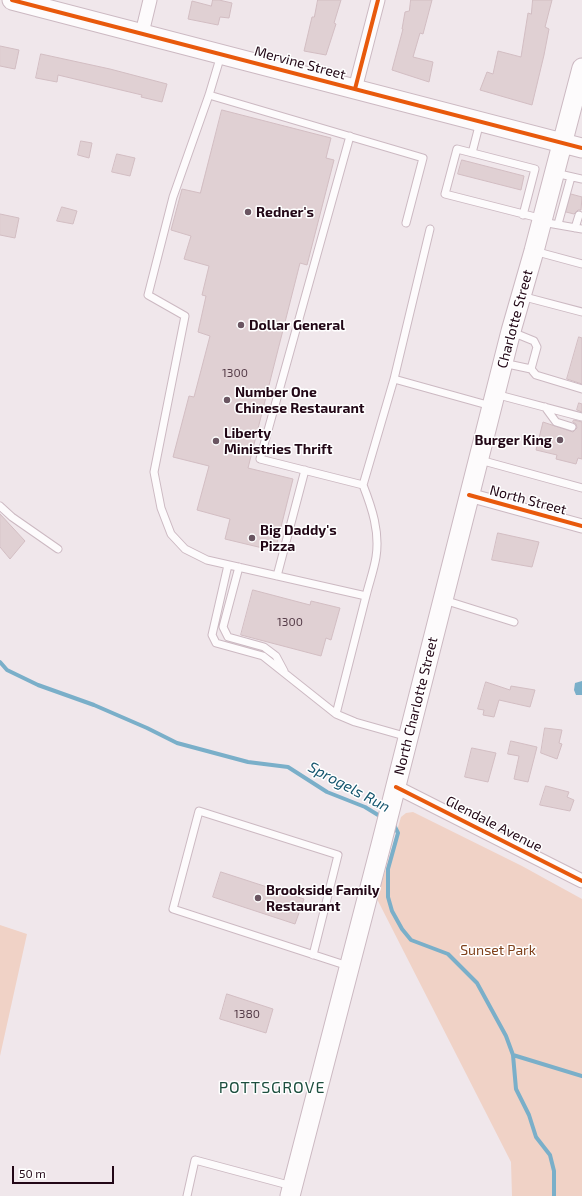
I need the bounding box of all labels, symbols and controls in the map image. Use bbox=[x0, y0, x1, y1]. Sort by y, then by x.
street label: Mervine Street bbox=[252, 43, 348, 83]
place label: Redner's bbox=[256, 204, 314, 220]
marker: Redner's bbox=[243, 207, 253, 217]
street label: Charlotte Street bbox=[494, 268, 536, 370]
place label: Dollar General bbox=[249, 317, 345, 333]
marker: Dollar General bbox=[236, 320, 246, 330]
house number: 1300 bbox=[222, 366, 248, 380]
place label: Number One Chinese Restaurant bbox=[235, 384, 365, 416]
marker: Number One Chinese Restaurant bbox=[222, 395, 232, 405]
place label: Liberty Ministries Thrift bbox=[224, 425, 332, 458]
place label: Burger King bbox=[475, 432, 552, 448]
marker: Burger King bbox=[555, 435, 565, 445]
marker: Liberty Ministries Thrift bbox=[211, 436, 221, 446]
street label: North Street bbox=[488, 482, 568, 518]
place label: Big Daddy's Pizza bbox=[260, 522, 337, 554]
marker: Big Daddy's Pizza bbox=[247, 533, 257, 543]
house number: 1300 bbox=[277, 615, 303, 629]
street label: North Charlotte Street bbox=[391, 635, 441, 777]
water label: Sprogels Run bbox=[305, 758, 393, 816]
street label: Glendale Avenue bbox=[443, 792, 545, 856]
place label: Brookside Family Restaurant bbox=[266, 882, 380, 914]
marker: Brookside Family Restaurant bbox=[253, 893, 263, 903]
park label: Sunset Park bbox=[460, 942, 536, 958]
house number: 1380 bbox=[234, 1007, 260, 1021]
district label: POTTSGROVE bbox=[219, 1078, 325, 1098]
scale bar bbox=[14, 1158, 116, 1184]
text: 50 m bbox=[19, 1166, 46, 1180]

